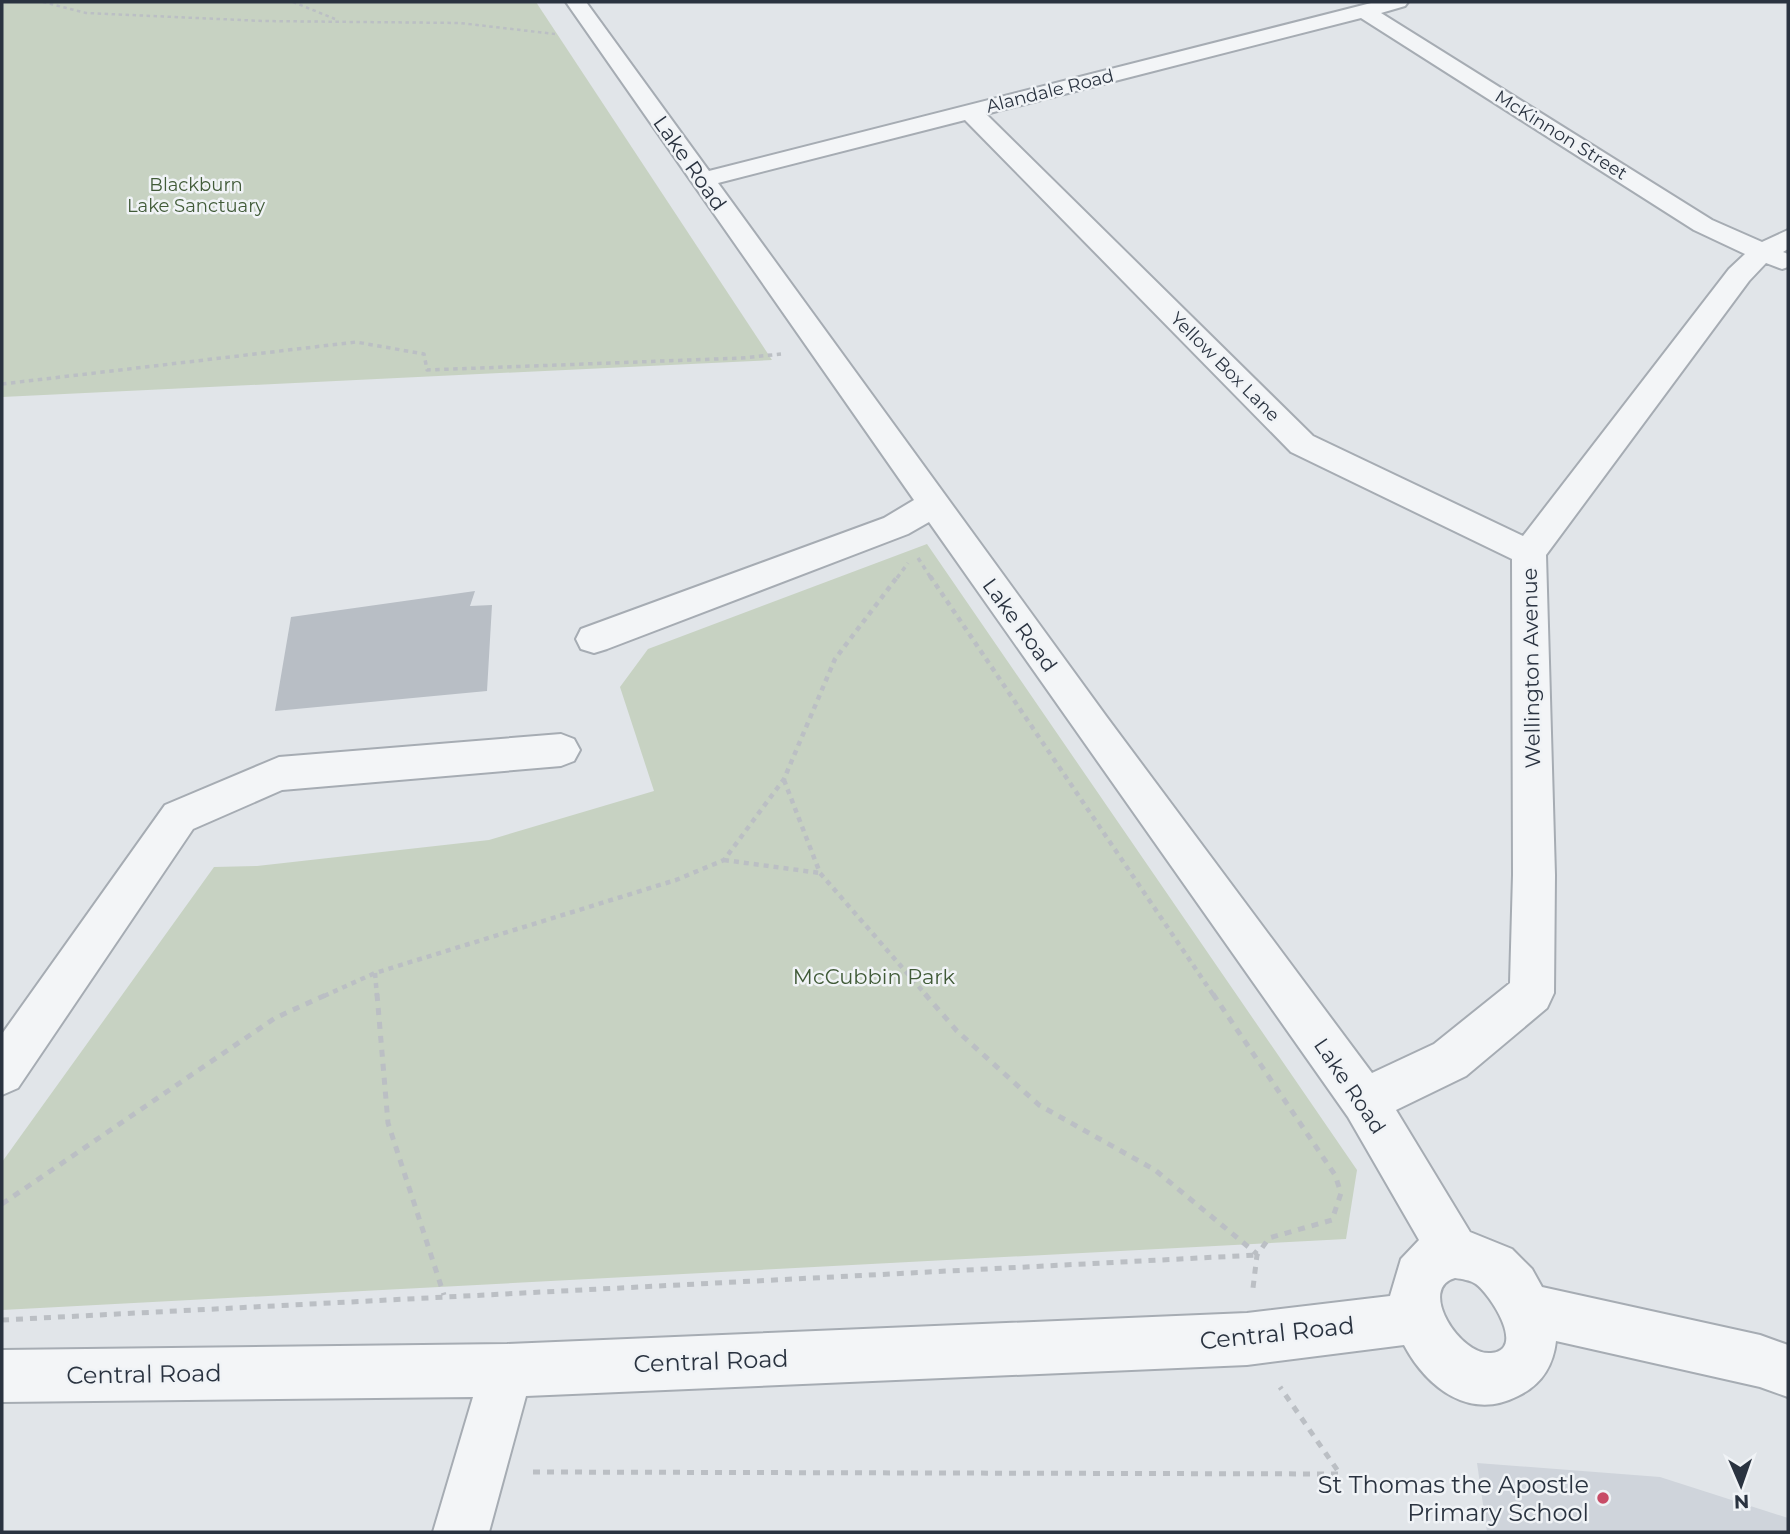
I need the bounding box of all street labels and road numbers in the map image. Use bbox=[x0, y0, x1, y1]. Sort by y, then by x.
street label: Alandale Road bbox=[984, 64, 1116, 118]
street label: McKinnon Street bbox=[1491, 85, 1631, 185]
street label: Lake Road bbox=[648, 111, 732, 215]
street label: Yellow Box Lane bbox=[1166, 308, 1284, 426]
street label: Wellington Avenue bbox=[1517, 567, 1545, 769]
street label: Lake Road bbox=[978, 573, 1062, 677]
street label: Lake Road bbox=[1309, 1033, 1391, 1139]
street label: Central Road bbox=[1198, 1310, 1356, 1356]
street label: Central Road bbox=[633, 1344, 789, 1378]
street label: Central Road bbox=[66, 1358, 222, 1390]

